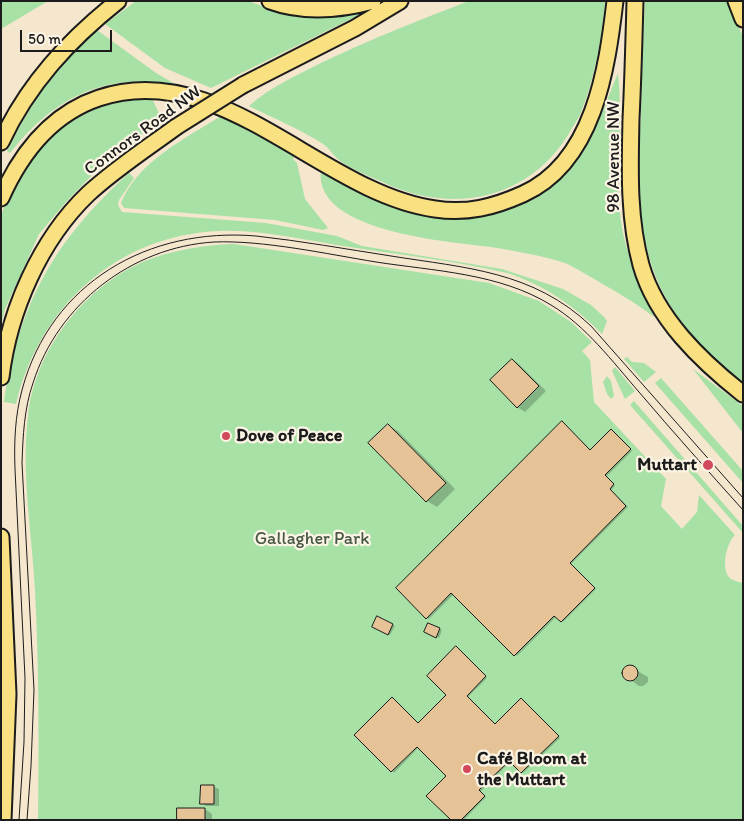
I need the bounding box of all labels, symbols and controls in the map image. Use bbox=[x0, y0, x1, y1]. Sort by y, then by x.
scale bar bbox=[22, 20, 115, 52]
text: 50 m bbox=[28, 30, 61, 48]
street label: Connors Road NW bbox=[80, 81, 206, 181]
street label: 98 Avenue NW bbox=[603, 101, 625, 213]
place label: Dove of Peace bbox=[236, 425, 342, 447]
marker: Dove of Peace bbox=[220, 430, 232, 442]
place label: Muttart bbox=[637, 454, 697, 476]
marker: Muttart bbox=[701, 458, 715, 472]
park label: Gallagher Park bbox=[255, 528, 369, 550]
place label: Café Bloom at the Muttart bbox=[477, 748, 586, 791]
marker: Café Bloom at the Muttart bbox=[461, 763, 473, 775]

